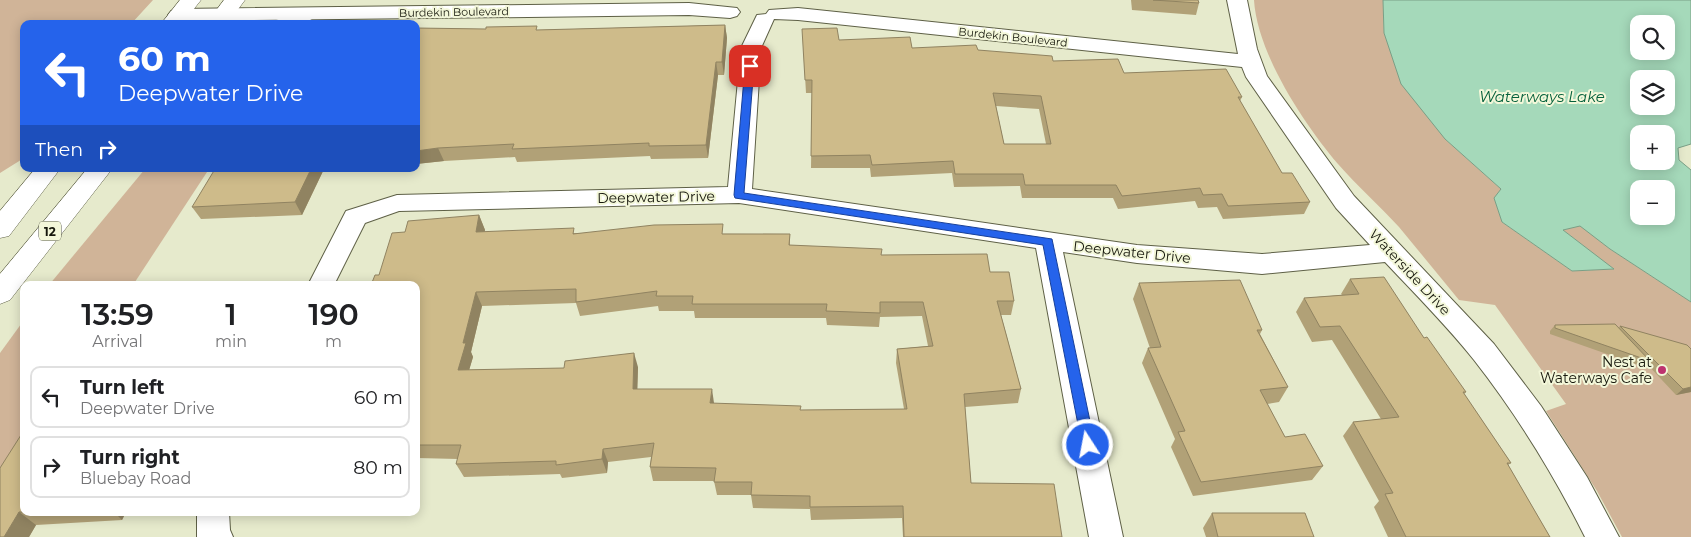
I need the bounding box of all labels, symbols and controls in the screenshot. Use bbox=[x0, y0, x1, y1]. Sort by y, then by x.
street label: Burdekin Boulevard bbox=[399, 4, 509, 20]
map controls bbox=[1630, 15, 1675, 225]
button: search bbox=[1630, 15, 1675, 60]
street label: Burdekin Boulevard bbox=[958, 24, 1068, 50]
text: 60 m bbox=[118, 37, 211, 80]
icon: left bbox=[35, 40, 100, 105]
pin bbox=[729, 45, 771, 87]
icon: arrive bbox=[736, 52, 764, 80]
button: layers bbox=[1630, 70, 1675, 115]
text: Deepwater Drive bbox=[118, 80, 303, 107]
water label: Waterways Lake bbox=[1479, 87, 1605, 106]
button: + bbox=[1630, 125, 1675, 170]
icon: right bbox=[93, 135, 121, 163]
text: Then bbox=[35, 138, 83, 161]
button: − bbox=[1630, 180, 1675, 225]
street label: Deepwater Drive bbox=[597, 187, 715, 207]
road number: 12 bbox=[39, 222, 61, 240]
street label: Waterside Drive bbox=[1365, 225, 1455, 319]
street label: Deepwater Drive bbox=[1072, 237, 1192, 267]
text: 13:59 bbox=[81, 296, 154, 333]
text: 1 bbox=[225, 296, 237, 333]
text: 190 bbox=[308, 296, 359, 333]
text: Arrival bbox=[92, 332, 143, 351]
text: min bbox=[215, 332, 247, 351]
text: m bbox=[325, 332, 342, 351]
place label: Nest at Waterways Cafe bbox=[1540, 353, 1652, 387]
marker: Nest at Waterways Cafe bbox=[1656, 364, 1668, 376]
text: Turn left bbox=[80, 376, 165, 399]
icon: left bbox=[37, 383, 65, 411]
text: 60 m bbox=[354, 386, 403, 409]
text: Deepwater Drive bbox=[80, 399, 215, 418]
position arrow bbox=[1061, 418, 1113, 470]
text: Turn right bbox=[80, 446, 180, 469]
icon: right bbox=[37, 453, 65, 481]
text: 80 m bbox=[353, 456, 403, 479]
text: Bluebay Road bbox=[80, 469, 191, 488]

